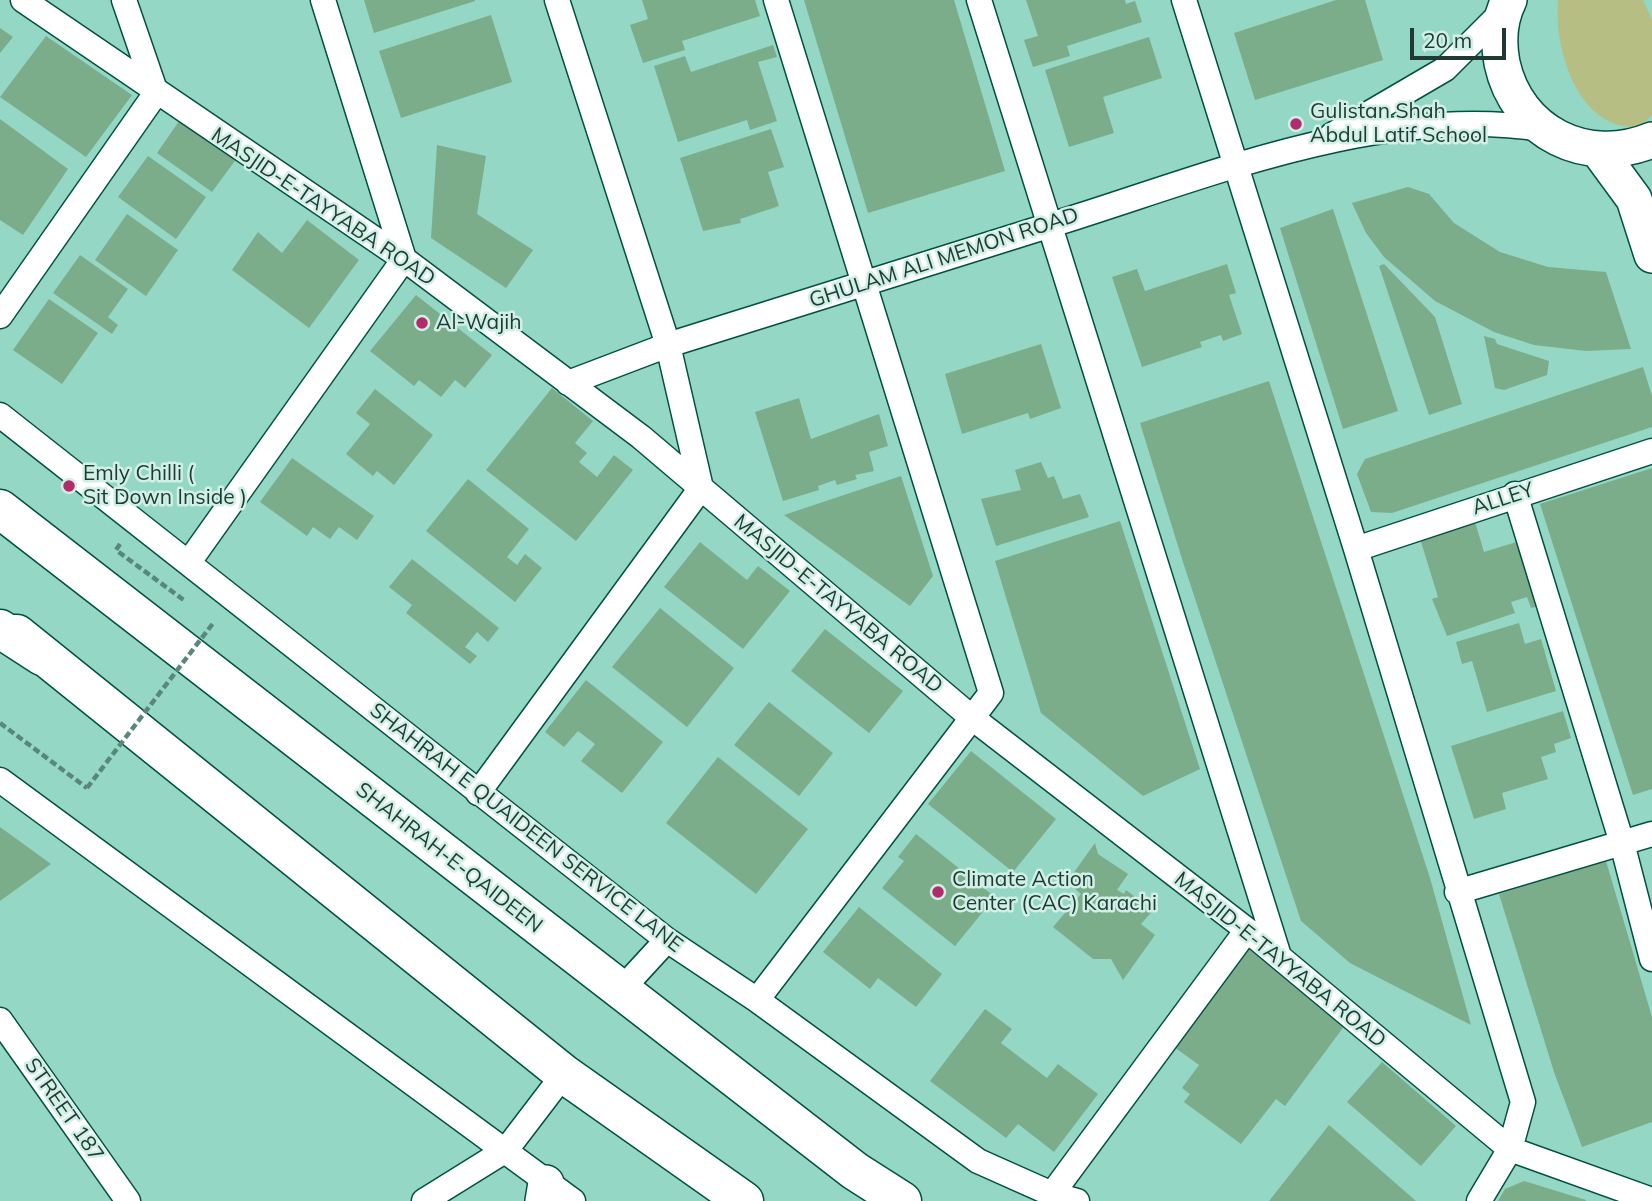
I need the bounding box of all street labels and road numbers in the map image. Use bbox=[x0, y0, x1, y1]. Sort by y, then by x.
street label: MASJID-E-TAYYABA ROAD bbox=[206, 122, 440, 292]
street label: GHULAM ALI MEMON ROAD bbox=[806, 202, 1082, 314]
street label: ALLEY bbox=[1469, 477, 1537, 521]
street label: MASJID-E-TAYYABA ROAD bbox=[728, 509, 948, 699]
street label: SHAHRAH E QUAIDEEN SERVICE LANE bbox=[365, 698, 687, 958]
street label: SHAHRAH-E-QAIDEEN bbox=[351, 777, 547, 939]
street label: MASJID-E-TAYYABA ROAD bbox=[1169, 867, 1391, 1053]
street label: STREET 187 bbox=[19, 1053, 109, 1167]

